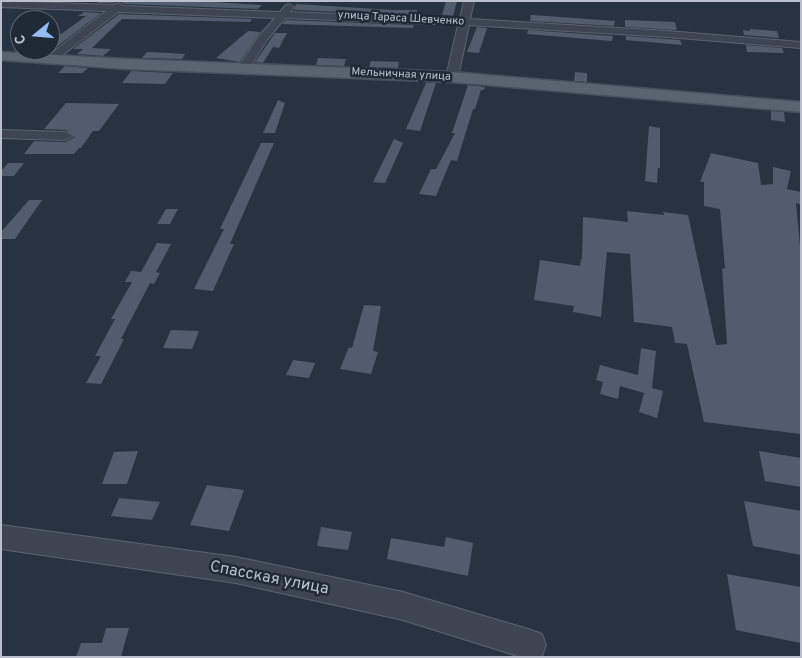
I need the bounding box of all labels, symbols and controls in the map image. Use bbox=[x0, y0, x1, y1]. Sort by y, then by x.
street label: улица Тараса Шевченко bbox=[337, 9, 465, 29]
north arrow bbox=[10, 10, 60, 60]
text: С bbox=[12, 32, 31, 46]
street label: Мельничная улица bbox=[351, 66, 451, 84]
street label: Спасская улица bbox=[208, 558, 330, 600]

